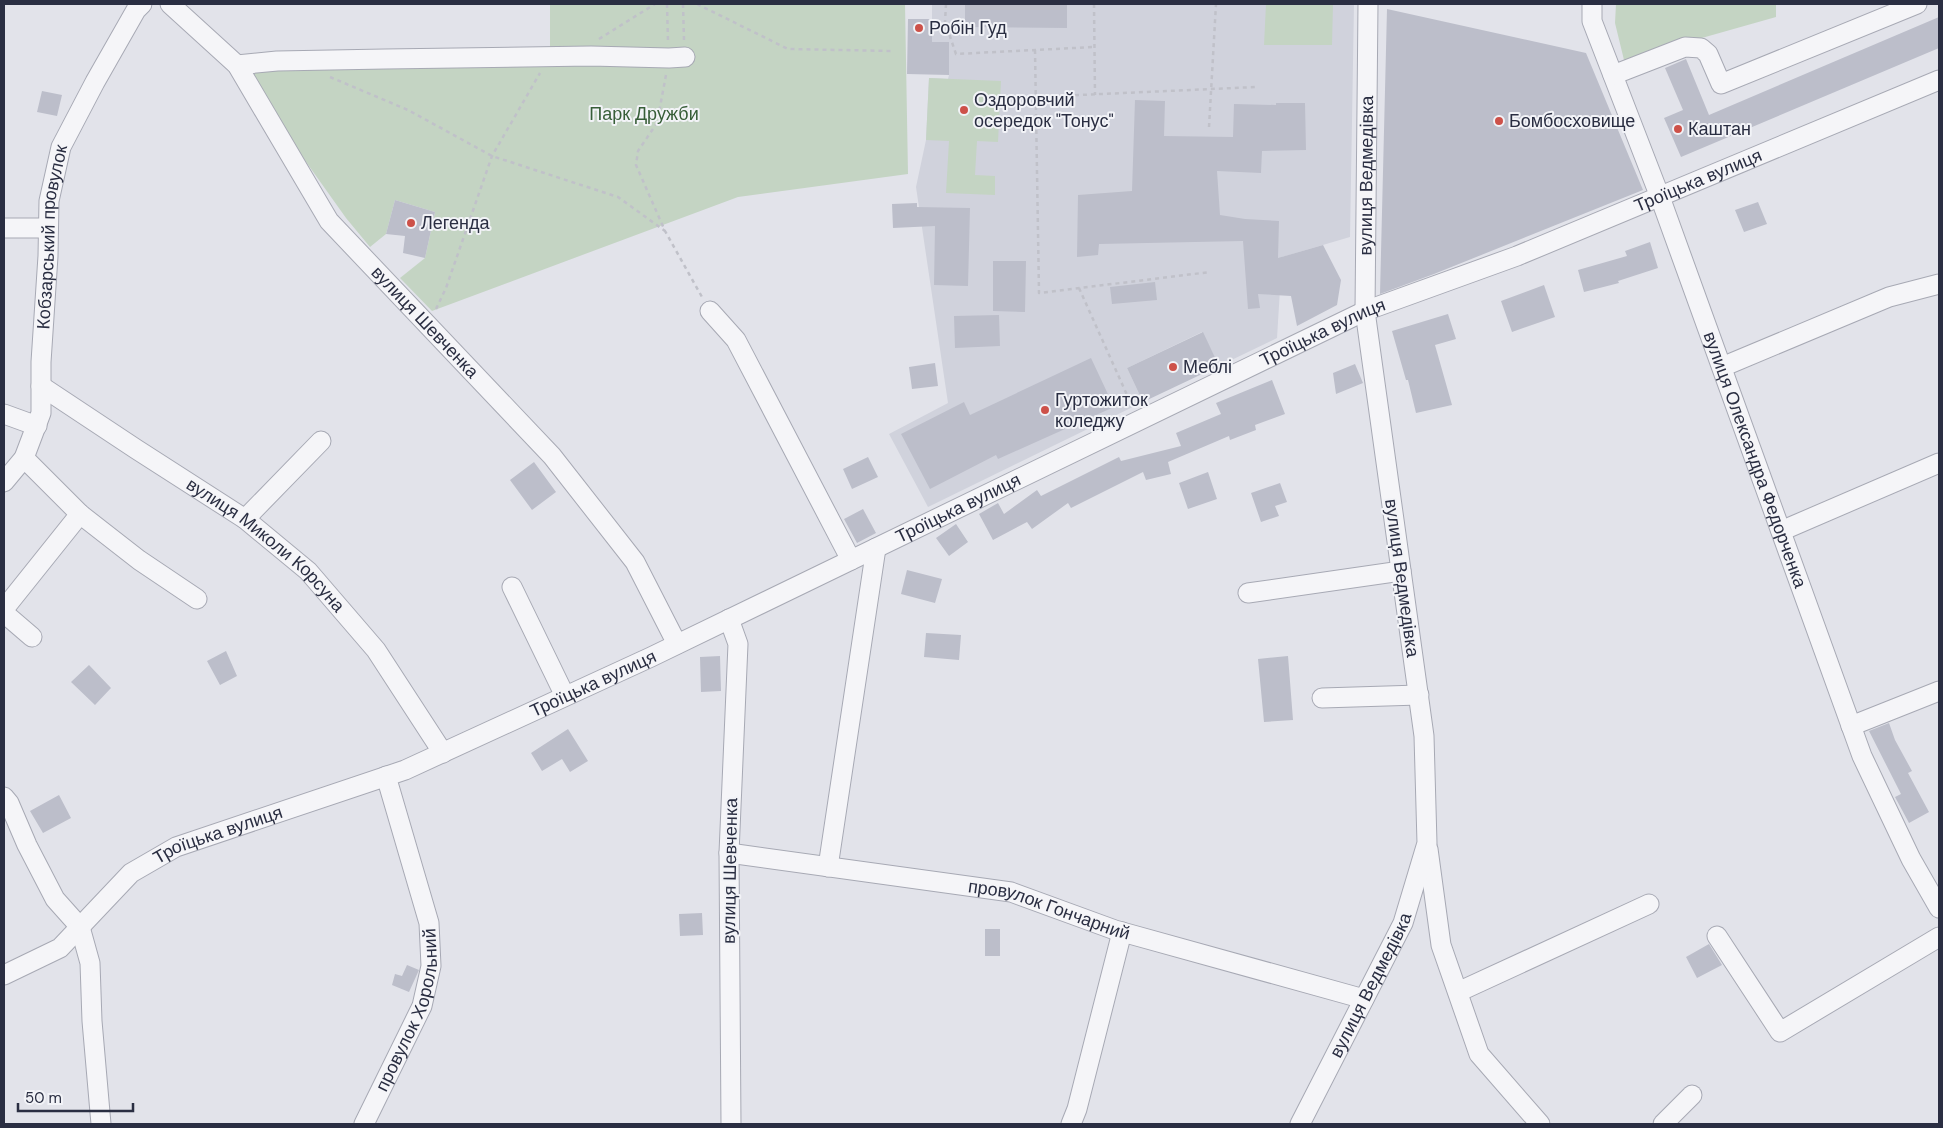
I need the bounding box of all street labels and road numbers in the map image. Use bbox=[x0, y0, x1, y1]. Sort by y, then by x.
street label: вулиця Ведмедівка bbox=[1354, 95, 1379, 255]
street label: Кобзарський провулок bbox=[31, 142, 73, 330]
street label: Троїцька вулиця bbox=[1631, 143, 1766, 218]
street label: вулиця Шевченка bbox=[366, 261, 485, 384]
street label: Троїцька вулиця bbox=[1256, 293, 1389, 372]
street label: вулиця Олександра Федорченка bbox=[1698, 328, 1813, 592]
street label: Троїцька вулиця bbox=[892, 468, 1025, 549]
street label: вулиця Миколи Корсуна bbox=[182, 472, 351, 618]
street label: вулиця Ведмедівка bbox=[1379, 497, 1425, 660]
street label: Троїцька вулиця bbox=[526, 644, 660, 723]
street label: вулиця Шевченка bbox=[717, 797, 743, 944]
street label: Троїцька вулиця bbox=[149, 800, 286, 870]
street label: провулок Гончарний bbox=[967, 874, 1133, 946]
street label: вулиця Ведмедівка bbox=[1324, 909, 1418, 1062]
street label: провулок Хорольний bbox=[370, 928, 443, 1095]

